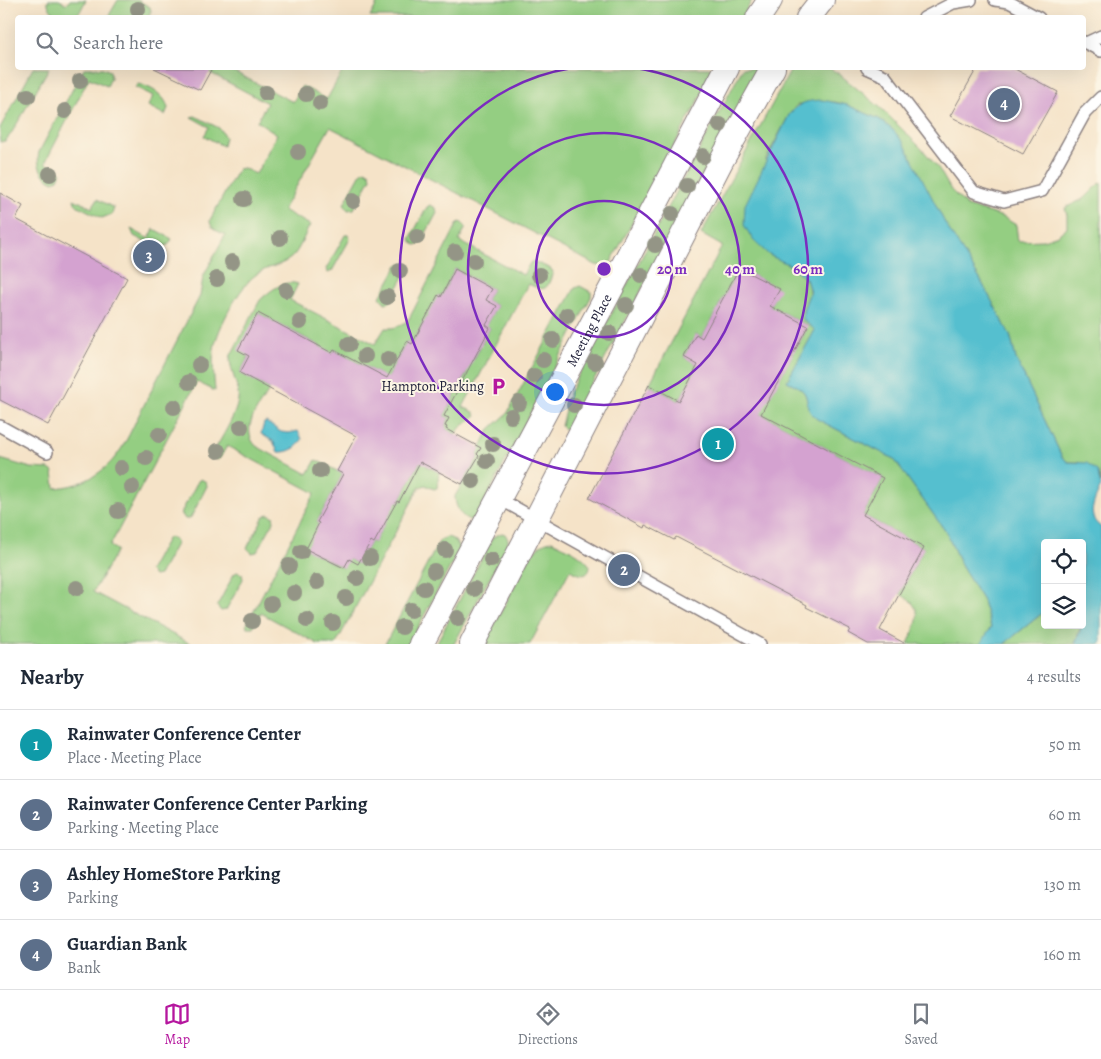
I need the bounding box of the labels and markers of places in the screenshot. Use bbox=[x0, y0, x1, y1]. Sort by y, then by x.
pin: 4 bbox=[988, 85, 1020, 123]
pin: 3 bbox=[133, 237, 165, 275]
centre of rings bbox=[595, 260, 613, 278]
parking icon: Hampton Parking bbox=[488, 376, 508, 396]
place label: Hampton Parking bbox=[381, 377, 484, 396]
pin: 1 bbox=[702, 425, 734, 463]
pin: 2 bbox=[608, 551, 640, 589]

